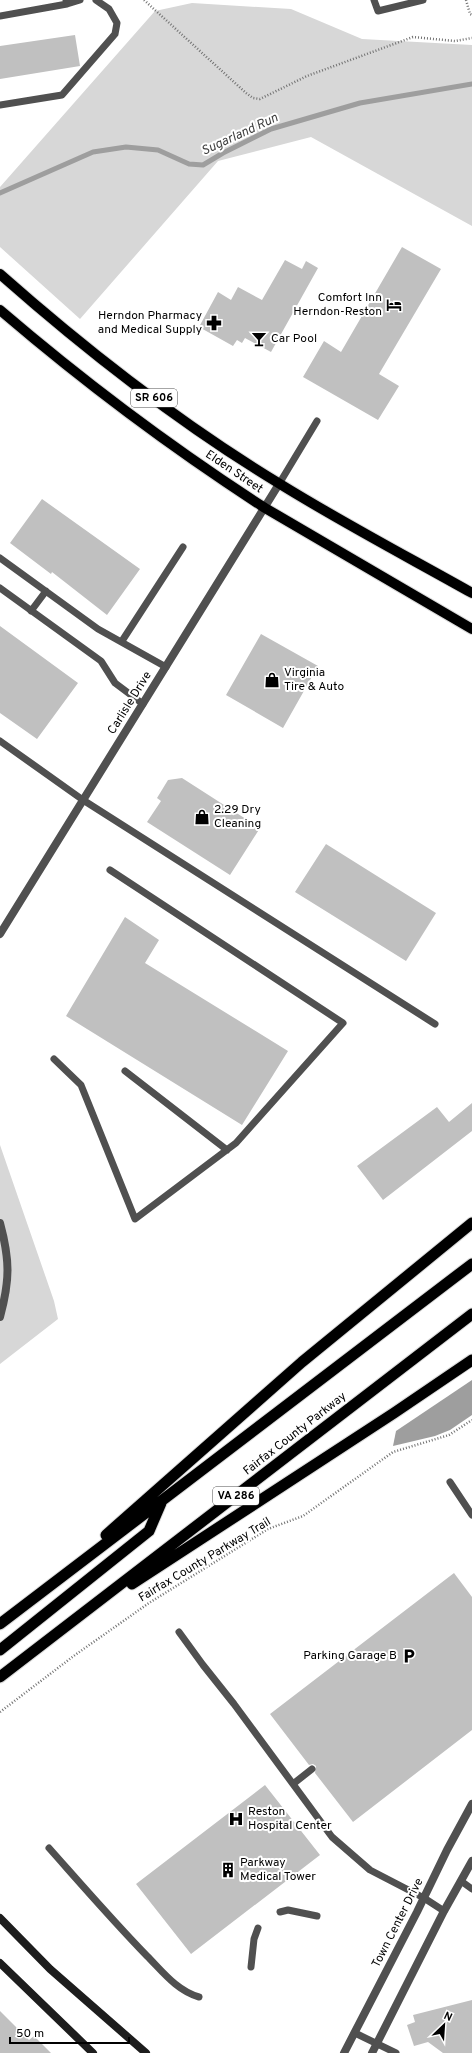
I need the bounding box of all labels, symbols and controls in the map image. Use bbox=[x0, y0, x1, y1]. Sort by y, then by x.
water label: Sugarland Run bbox=[199, 110, 281, 160]
place label: Comfort Inn Herndon-Reston bbox=[293, 290, 382, 320]
hotel icon: Comfort Inn Herndon-Reston bbox=[385, 296, 403, 314]
place label: Herndon Pharmacy and Medical Supply bbox=[98, 308, 202, 338]
pharmacy icon: Herndon Pharmacy and Medical Supply bbox=[205, 314, 223, 332]
bar icon: Car Pool bbox=[250, 330, 268, 348]
place label: Car Pool bbox=[271, 331, 317, 347]
road number: SR 606 bbox=[131, 389, 177, 407]
street label: Elden Street bbox=[202, 447, 266, 497]
place label: Virginia Tire & Auto bbox=[284, 665, 344, 695]
street label: Carlisle Drive bbox=[104, 668, 156, 738]
shop icon: Virginia Tire & Auto bbox=[263, 671, 281, 689]
place label: 2.29 Dry Cleaning bbox=[214, 802, 261, 832]
shop icon: 2.29 Dry Cleaning bbox=[193, 808, 211, 826]
street label: Fairfax County Parkway bbox=[240, 1389, 350, 1479]
road number: VA 286 bbox=[213, 1487, 259, 1505]
street label: Fairfax County Parkway Trail bbox=[136, 1514, 274, 1606]
parking icon: Parking Garage B bbox=[400, 1647, 418, 1665]
place label: Parking Garage B bbox=[303, 1648, 397, 1664]
place label: Reston Hospital Center bbox=[248, 1804, 332, 1834]
hospital icon: Reston Hospital Center bbox=[227, 1810, 245, 1828]
place label: Parkway Medical Tower bbox=[240, 1855, 316, 1885]
building icon: Parkway Medical Tower bbox=[219, 1861, 237, 1879]
street label: Town Center Drive bbox=[369, 1875, 427, 1971]
north arrow bbox=[424, 2005, 464, 2045]
text: N bbox=[441, 2009, 454, 2025]
scale bar bbox=[10, 2019, 129, 2045]
text: 50 m bbox=[16, 2026, 44, 2042]

